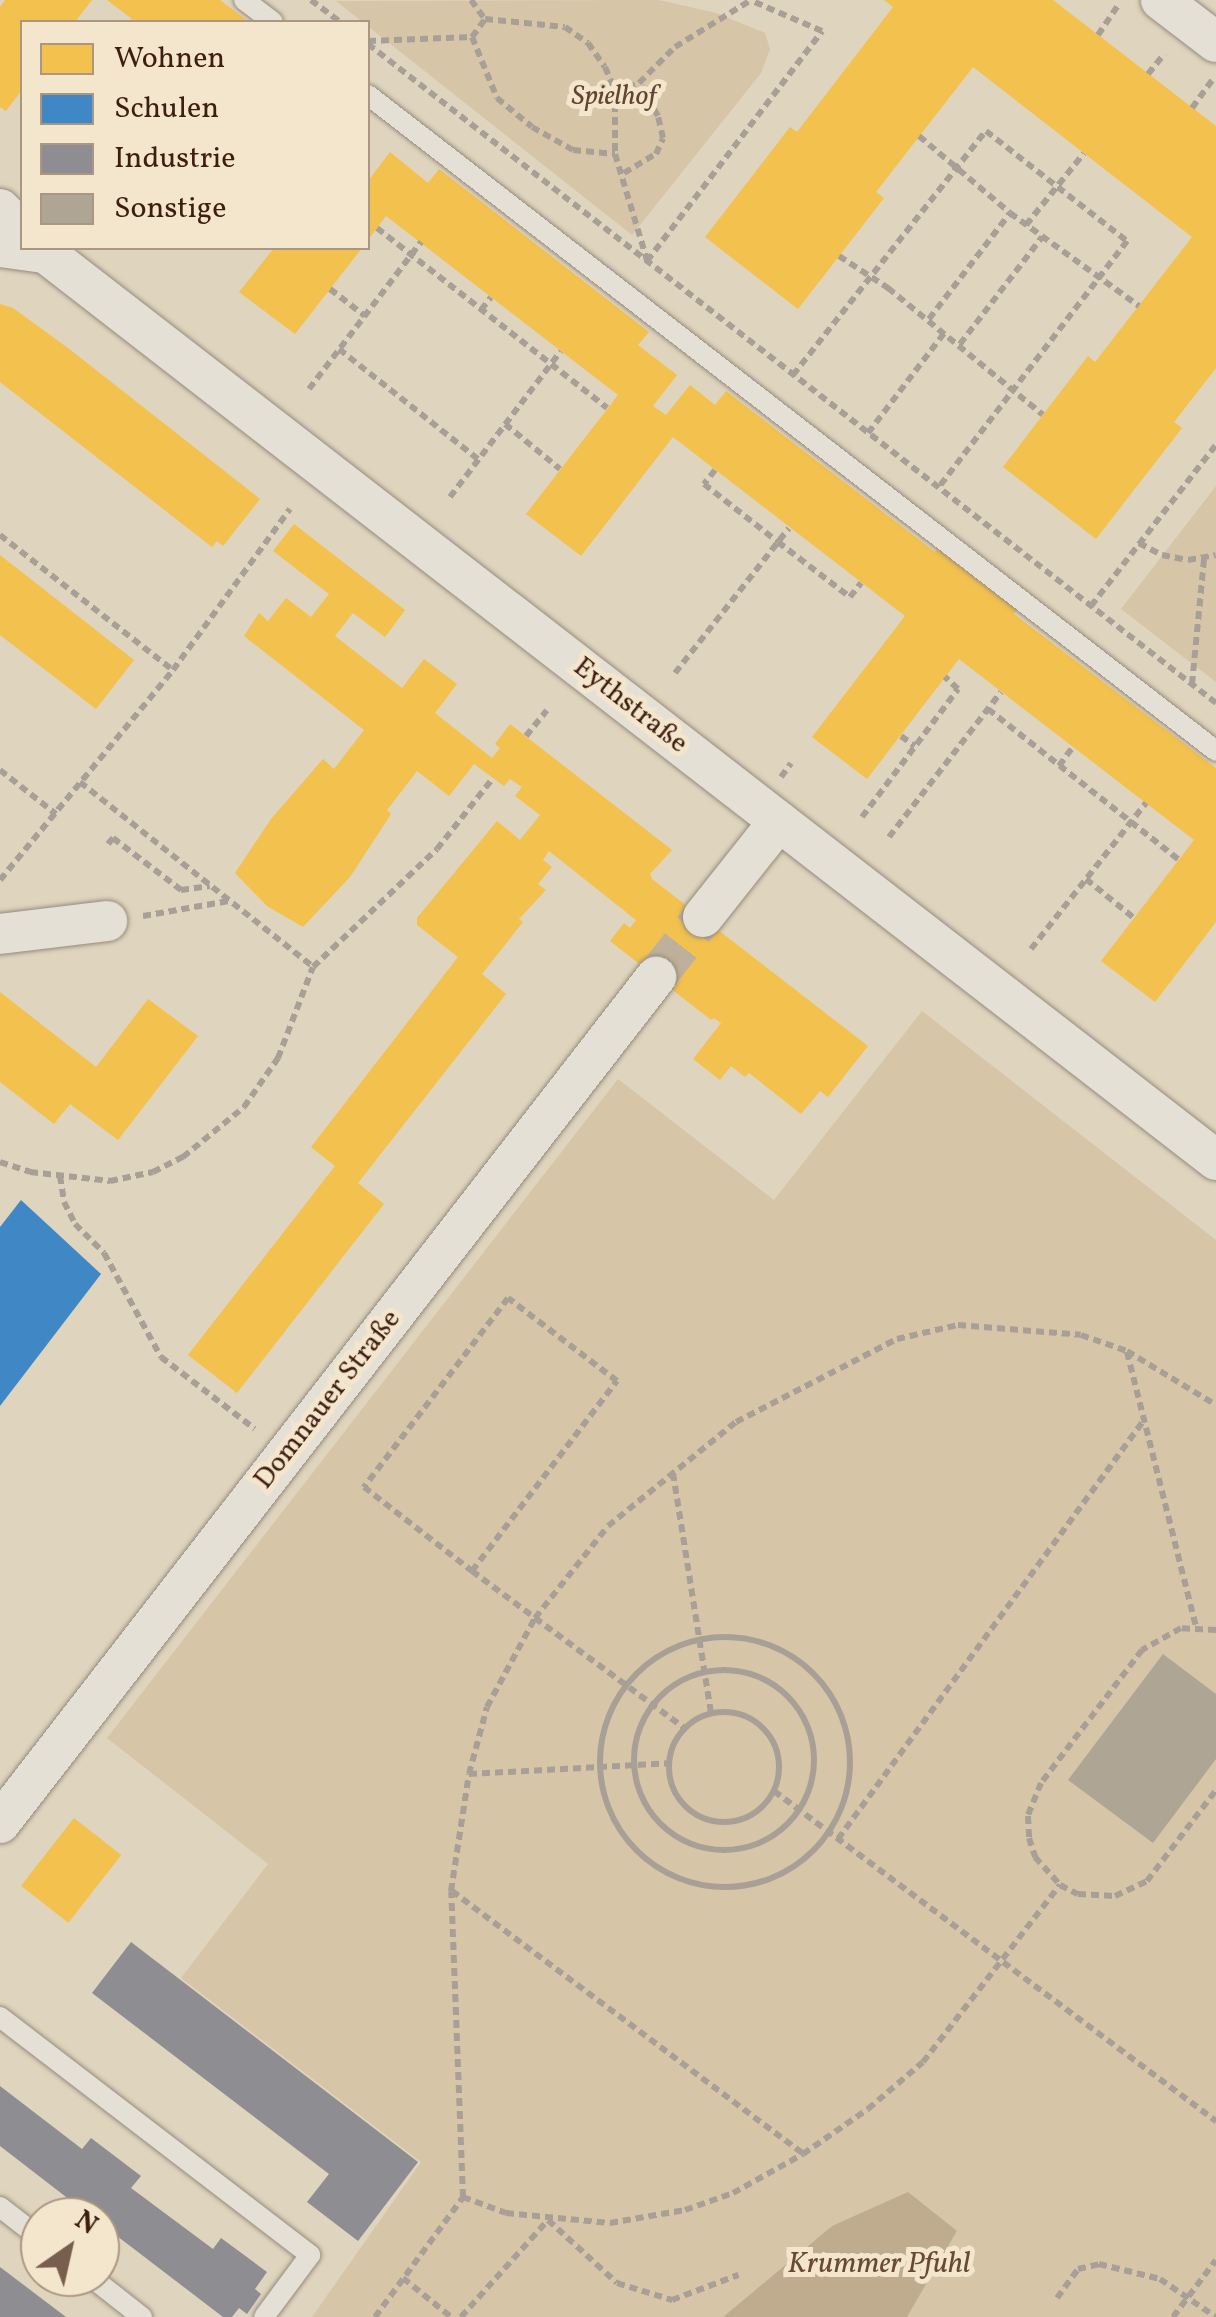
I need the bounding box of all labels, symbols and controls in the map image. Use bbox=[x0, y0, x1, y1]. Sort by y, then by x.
legend bbox=[20, 20, 370, 250]
text: Wohnen bbox=[114, 38, 225, 80]
park label: Spielhof bbox=[572, 80, 656, 114]
text: Schulen bbox=[114, 88, 219, 130]
text: Industrie bbox=[114, 138, 236, 180]
text: Sonstige bbox=[114, 188, 226, 230]
street label: Eythstraße bbox=[566, 651, 694, 761]
street label: Domnauer Straße bbox=[248, 1304, 408, 1496]
north arrow bbox=[20, 2197, 120, 2297]
text: N bbox=[67, 2202, 105, 2245]
water label: Krummer Pfuhl bbox=[788, 2246, 970, 2282]

